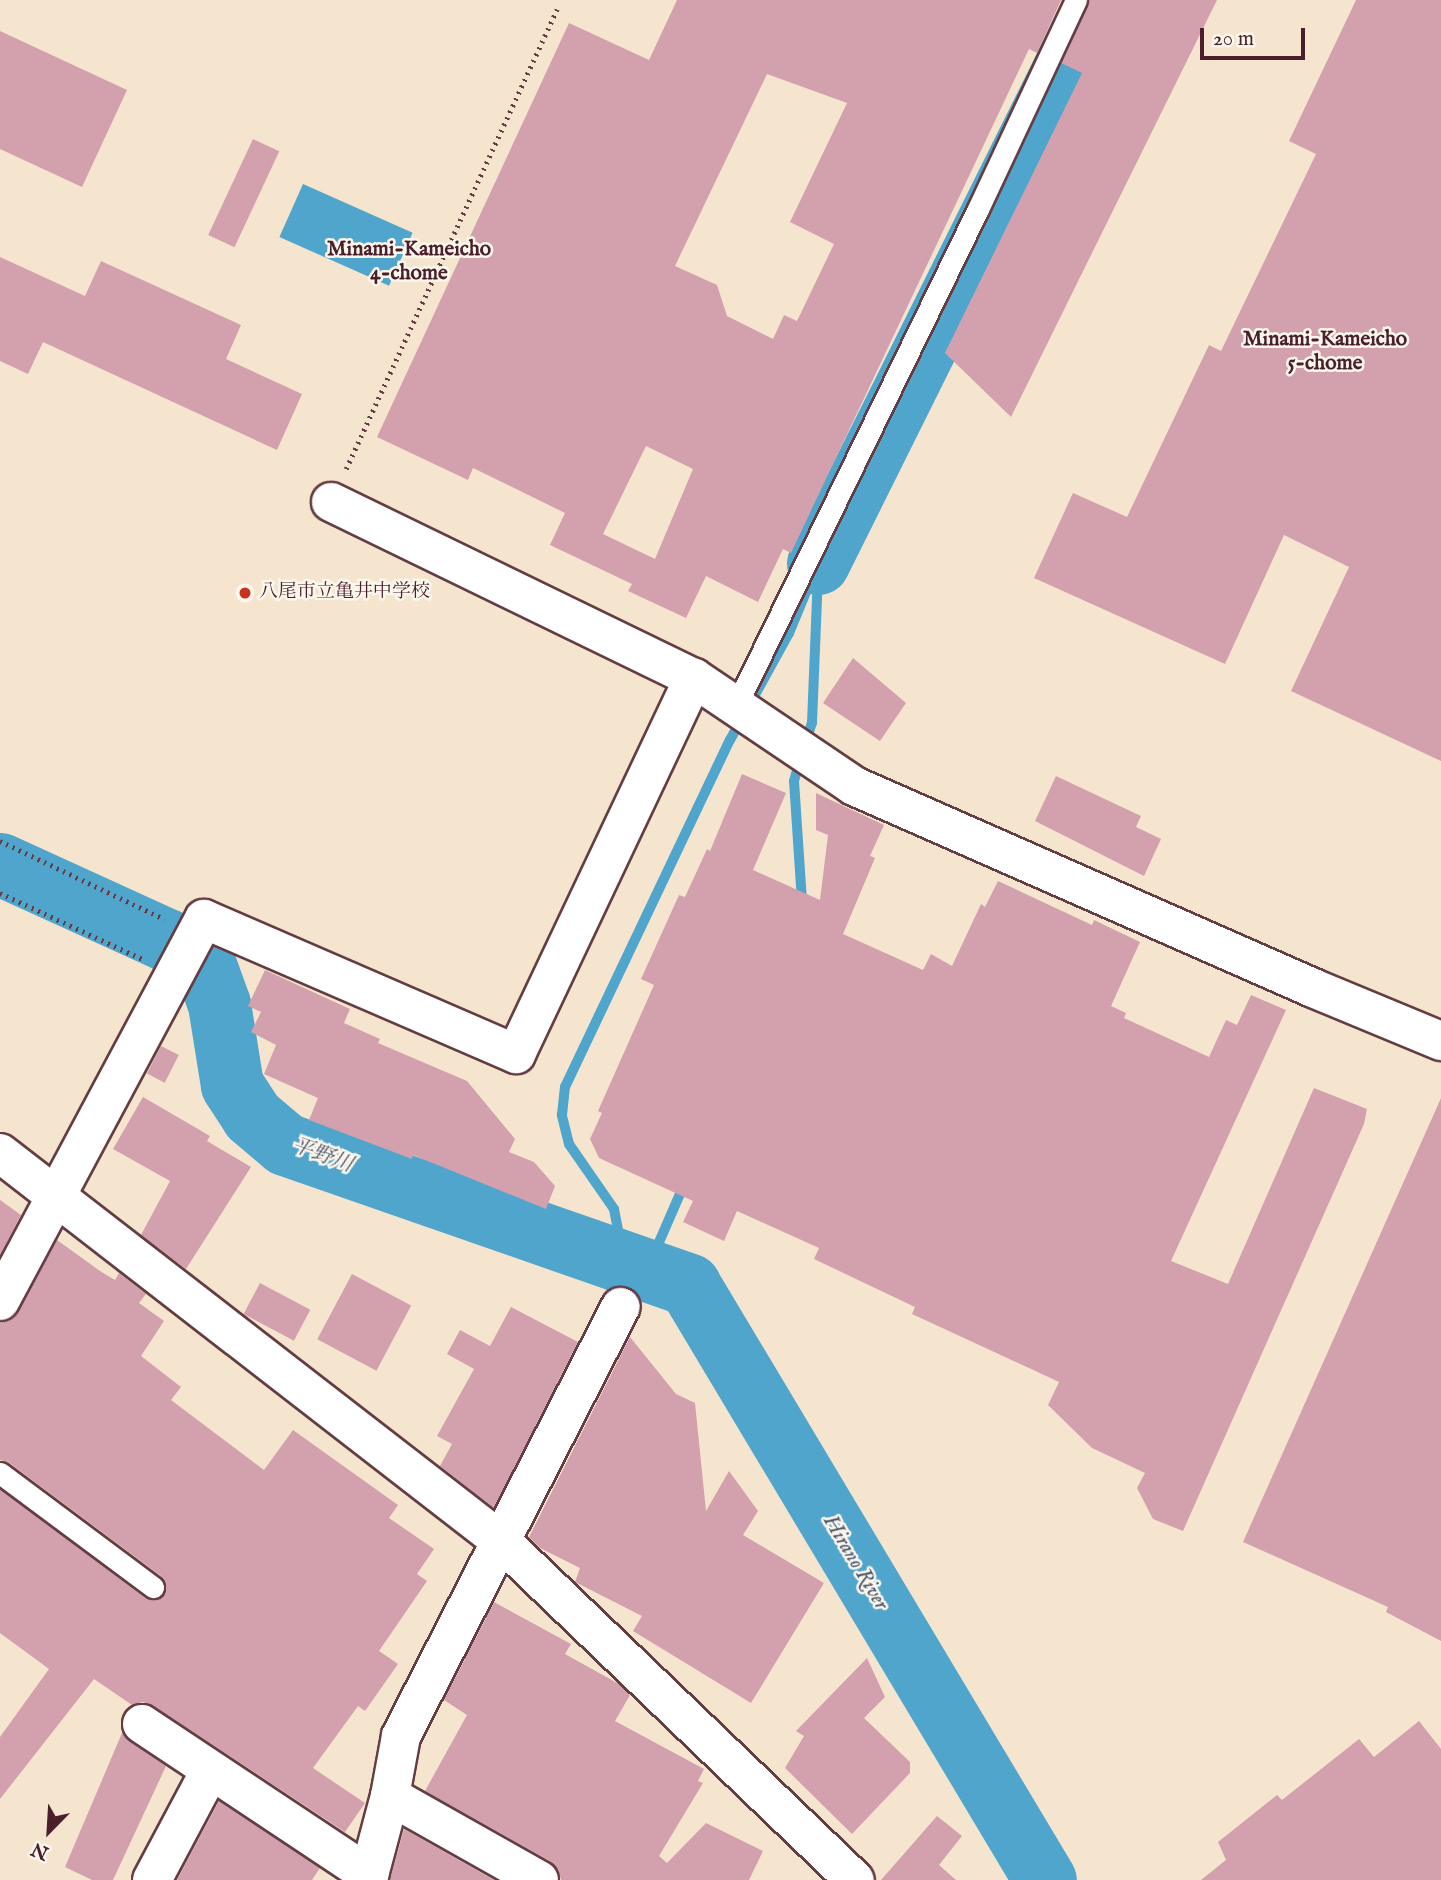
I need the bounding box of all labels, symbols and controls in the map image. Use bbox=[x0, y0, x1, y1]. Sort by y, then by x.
scale bar bbox=[1203, 14, 1308, 58]
text: 20 m bbox=[1213, 26, 1254, 53]
district label: Minami-Kameicho 4-chome bbox=[327, 237, 491, 287]
district label: Minami-Kameicho 5-chome bbox=[1243, 327, 1407, 377]
place label: 八尾市立亀井中学校 bbox=[259, 582, 430, 604]
marker: 八尾市立亀井中学校 bbox=[237, 585, 253, 601]
water label: 平野川 bbox=[288, 1133, 356, 1179]
water label: Hirano River bbox=[817, 1511, 893, 1615]
north arrow bbox=[14, 1796, 84, 1866]
text: N bbox=[28, 1836, 53, 1864]

